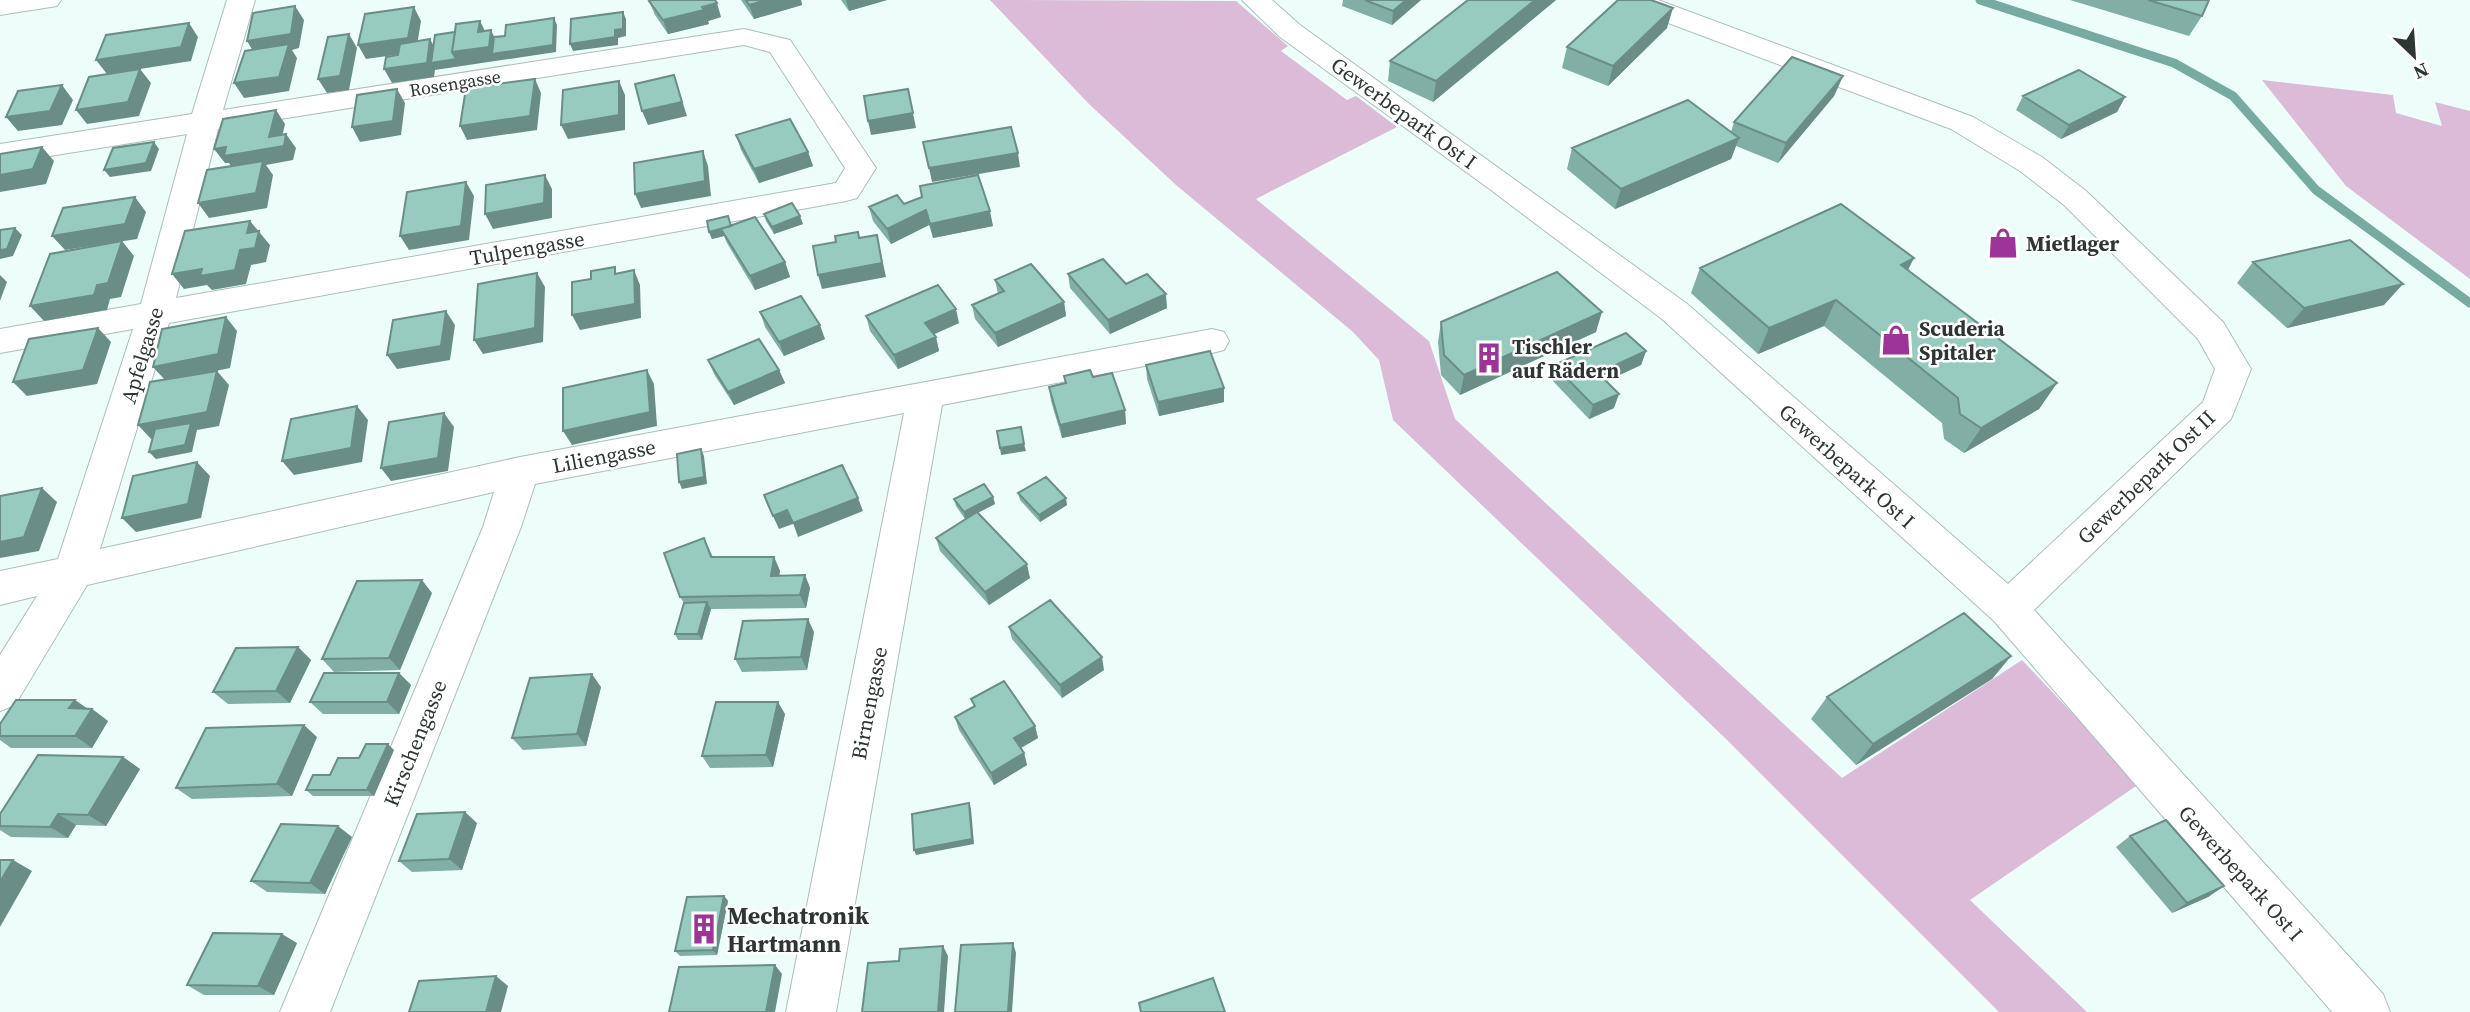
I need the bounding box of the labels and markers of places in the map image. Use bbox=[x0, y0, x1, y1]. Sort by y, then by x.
shop icon: Mietlager bbox=[1986, 226, 2020, 260]
place label: Mietlager bbox=[2026, 229, 2119, 258]
place label: Scuderia Spitaler bbox=[1919, 314, 2005, 367]
shop icon: Scuderia Spitaler bbox=[1879, 323, 1913, 357]
place label: Tischler auf Rädern bbox=[1512, 332, 1619, 385]
building icon: Tischler auf Rädern bbox=[1472, 341, 1506, 375]
place label: Mechatronik Hartmann bbox=[727, 899, 870, 960]
building icon: Mechatronik Hartmann bbox=[687, 912, 721, 946]

